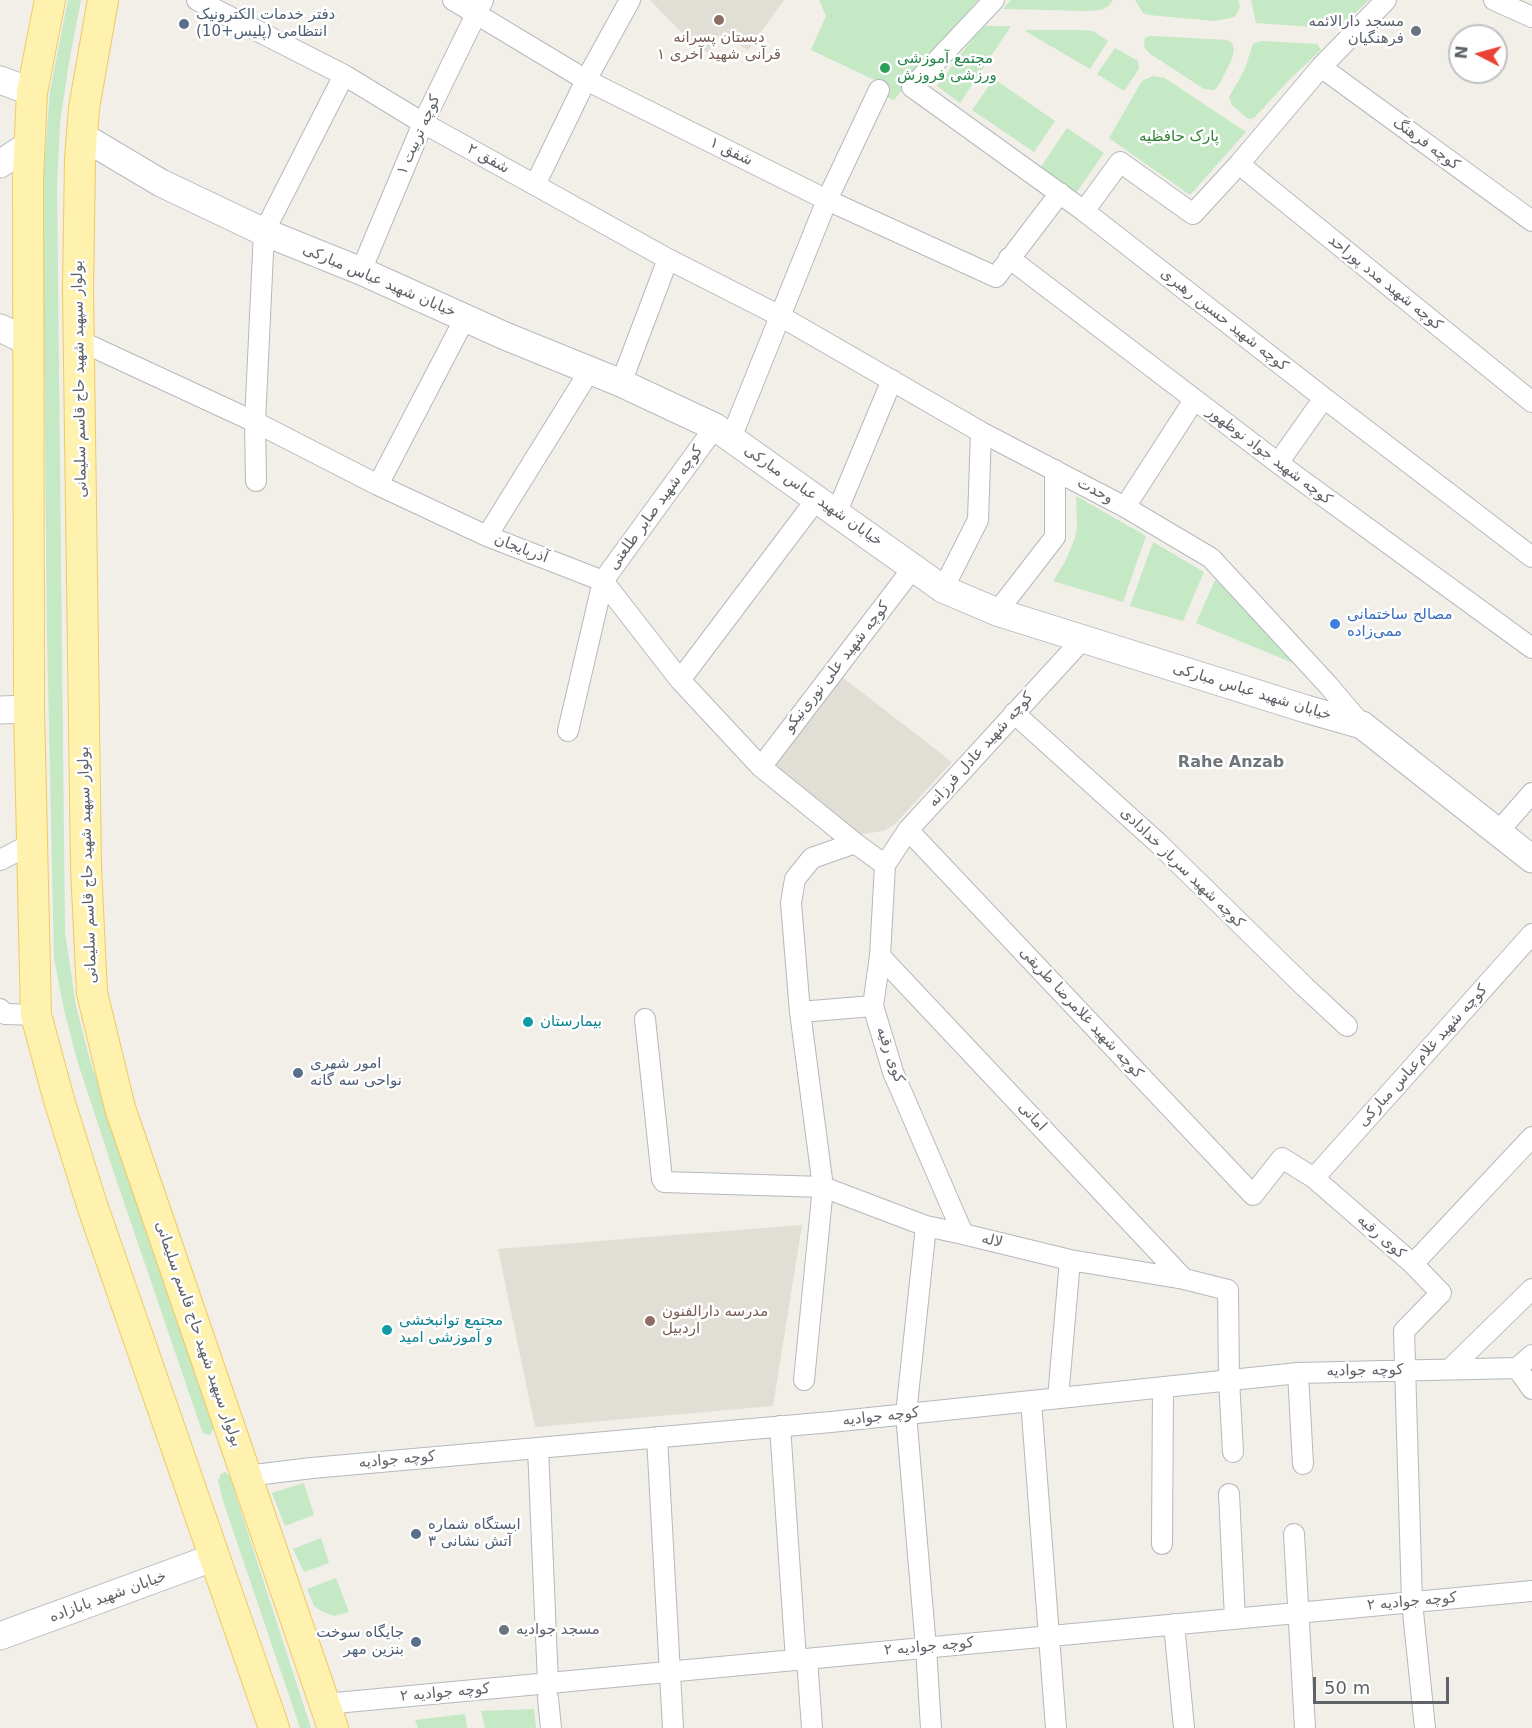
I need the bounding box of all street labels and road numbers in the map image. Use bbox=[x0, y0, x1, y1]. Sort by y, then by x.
street label: کوچه تربیت ۱ bbox=[393, 92, 445, 178]
street label: کوچه فرهنگ bbox=[1389, 114, 1463, 174]
street label: شفق ۱ bbox=[707, 134, 755, 170]
street label: شفق ۲ bbox=[464, 140, 512, 178]
street label: کوچه شهید مدد پوراحد bbox=[1324, 231, 1446, 335]
street label: خیابان شهید عباس مبارکی bbox=[300, 241, 458, 321]
street label: بولوار سپهبد شهید حاج قاسم سلیمانی bbox=[69, 260, 91, 498]
street label: کوچه شهید حسین رهبری bbox=[1157, 265, 1291, 375]
street label: کوچه شهید جواد نوظهور bbox=[1203, 403, 1335, 509]
street label: خیابان شهید عباس مبارکی bbox=[740, 441, 886, 551]
street label: کوچه شهید صابر طلعتی bbox=[605, 442, 707, 574]
street label: وحدت bbox=[1074, 474, 1116, 508]
street label: آذربایجان bbox=[492, 531, 550, 567]
street label: کوچه شهید علی نوری‌نیکو bbox=[781, 598, 893, 736]
street label: خیابان شهید عباس مبارکی bbox=[1171, 659, 1333, 725]
street label: کوچه شهید عادل فرزانه bbox=[925, 689, 1037, 811]
street label: بولوار سپهبد شهید حاج قاسم سلیمانی bbox=[75, 746, 101, 984]
street label: کوچه شهید سرباز خدادادی bbox=[1116, 804, 1248, 932]
street label: کوچه شهید غلامرضا طریقی bbox=[1015, 943, 1147, 1083]
street label: کوچه شهید غلام‌عباس مبارکی bbox=[1354, 981, 1492, 1131]
street label: کوی رقیه bbox=[872, 1024, 908, 1086]
street label: امانی bbox=[1014, 1099, 1050, 1135]
street label: کوی رقیه bbox=[1353, 1211, 1409, 1263]
street label: بولوار سپهبد شهید حاج قاسم سلیمانی bbox=[151, 1219, 245, 1449]
street label: لاله bbox=[980, 1230, 1004, 1252]
street label: کوچه جوادیه bbox=[1326, 1361, 1404, 1381]
street label: کوچه جوادیه bbox=[842, 1404, 920, 1430]
street label: کوچه جوادیه bbox=[358, 1448, 436, 1472]
street label: خیابان شهید بابازاده bbox=[47, 1568, 169, 1626]
street label: کوچه جوادیه ۲ bbox=[1366, 1589, 1458, 1615]
street label: کوچه جوادیه ۲ bbox=[883, 1634, 975, 1660]
street label: کوچه جوادیه ۲ bbox=[399, 1680, 491, 1706]

